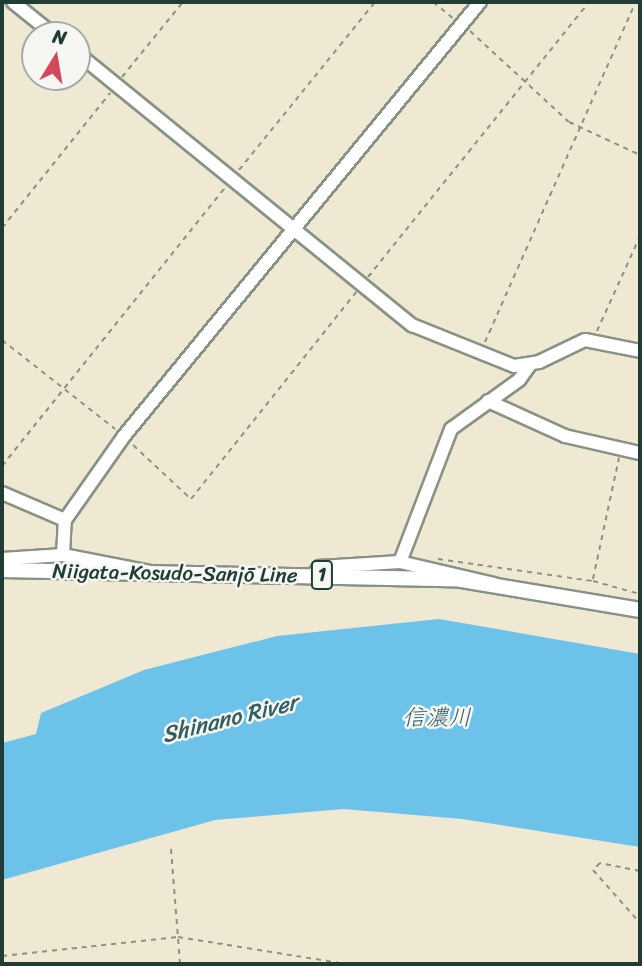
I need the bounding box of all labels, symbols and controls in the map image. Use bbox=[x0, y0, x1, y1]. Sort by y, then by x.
text: N bbox=[50, 19, 69, 54]
north arrow bbox=[21, 21, 91, 91]
street label: Niigata-Kosudo-Sanjō Line bbox=[52, 558, 298, 588]
road number: 1 bbox=[310, 560, 334, 590]
water label: Shinano River bbox=[159, 689, 301, 749]
water label: 信濃川 bbox=[403, 704, 471, 732]

